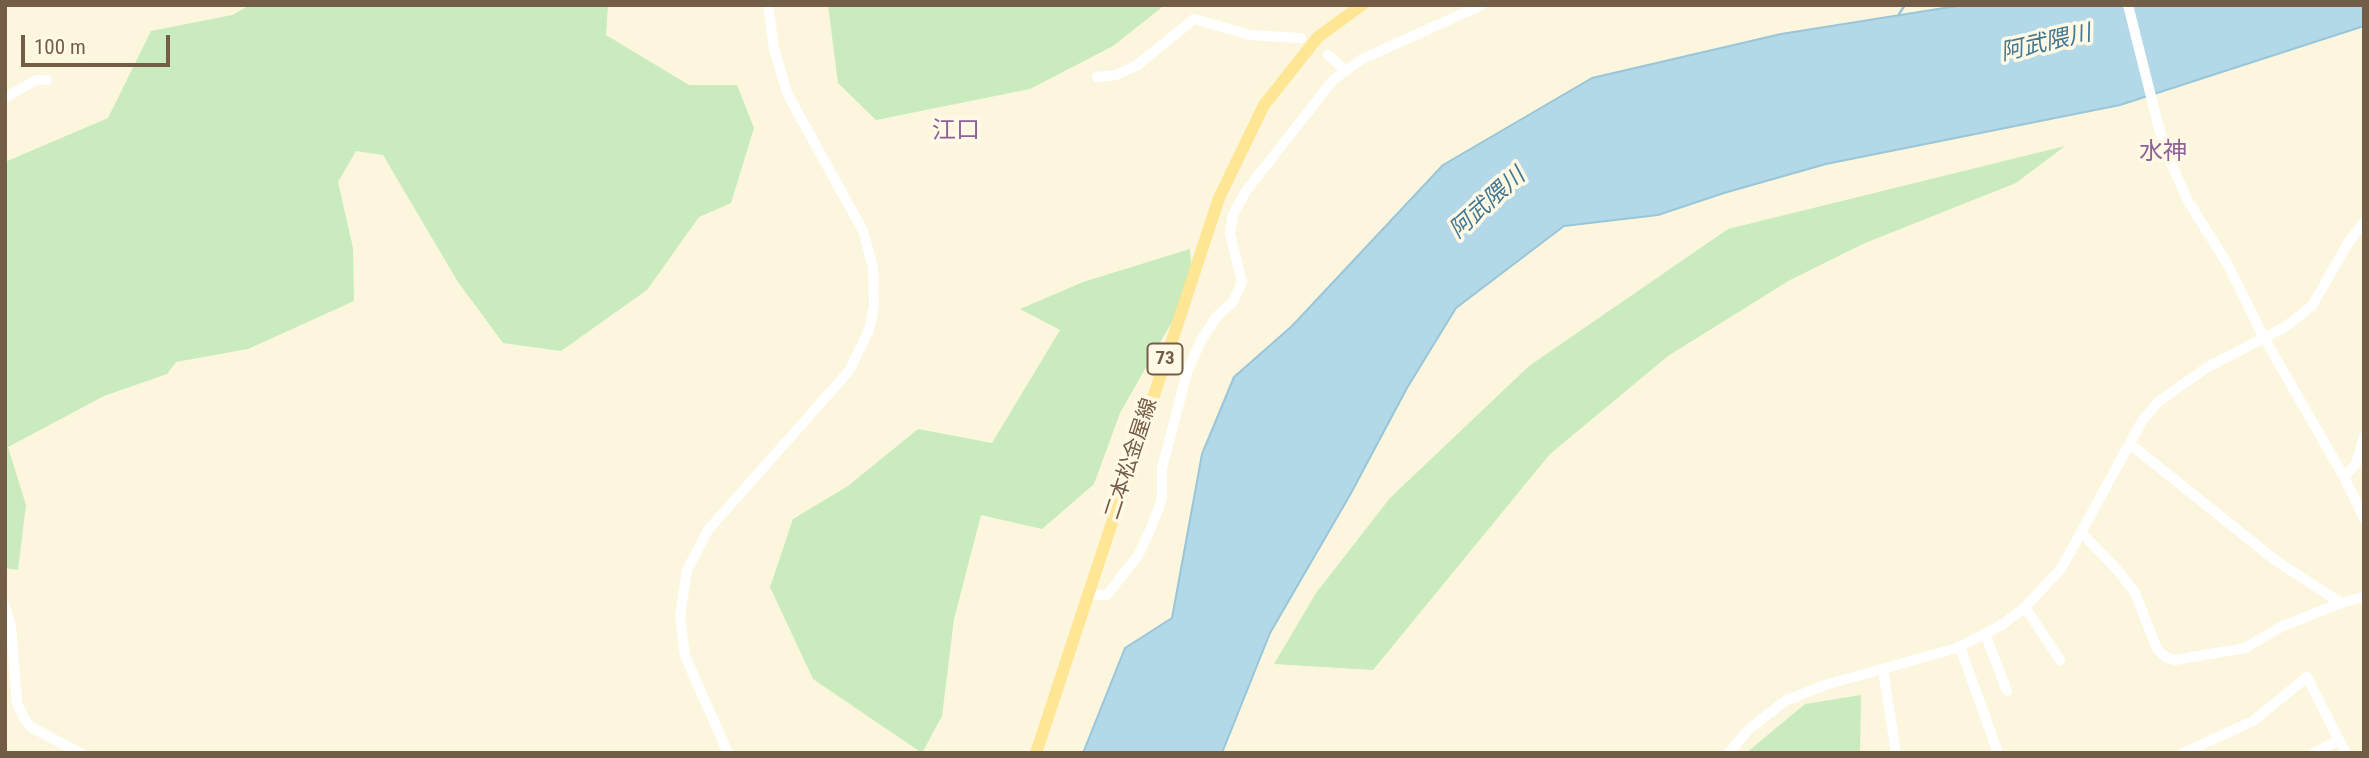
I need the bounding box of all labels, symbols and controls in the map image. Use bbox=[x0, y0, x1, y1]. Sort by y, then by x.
water label: 阿武隈川 bbox=[1998, 20, 2094, 68]
scale bar bbox=[24, 21, 173, 65]
text: 100 m bbox=[34, 35, 86, 59]
district label: 江口 bbox=[932, 118, 980, 146]
district label: 水神 bbox=[2139, 139, 2187, 167]
water label: 阿武隈川 bbox=[1445, 163, 1531, 245]
road number: 73 bbox=[1148, 344, 1182, 374]
street label: 二本松金屋線 bbox=[1101, 395, 1163, 523]

